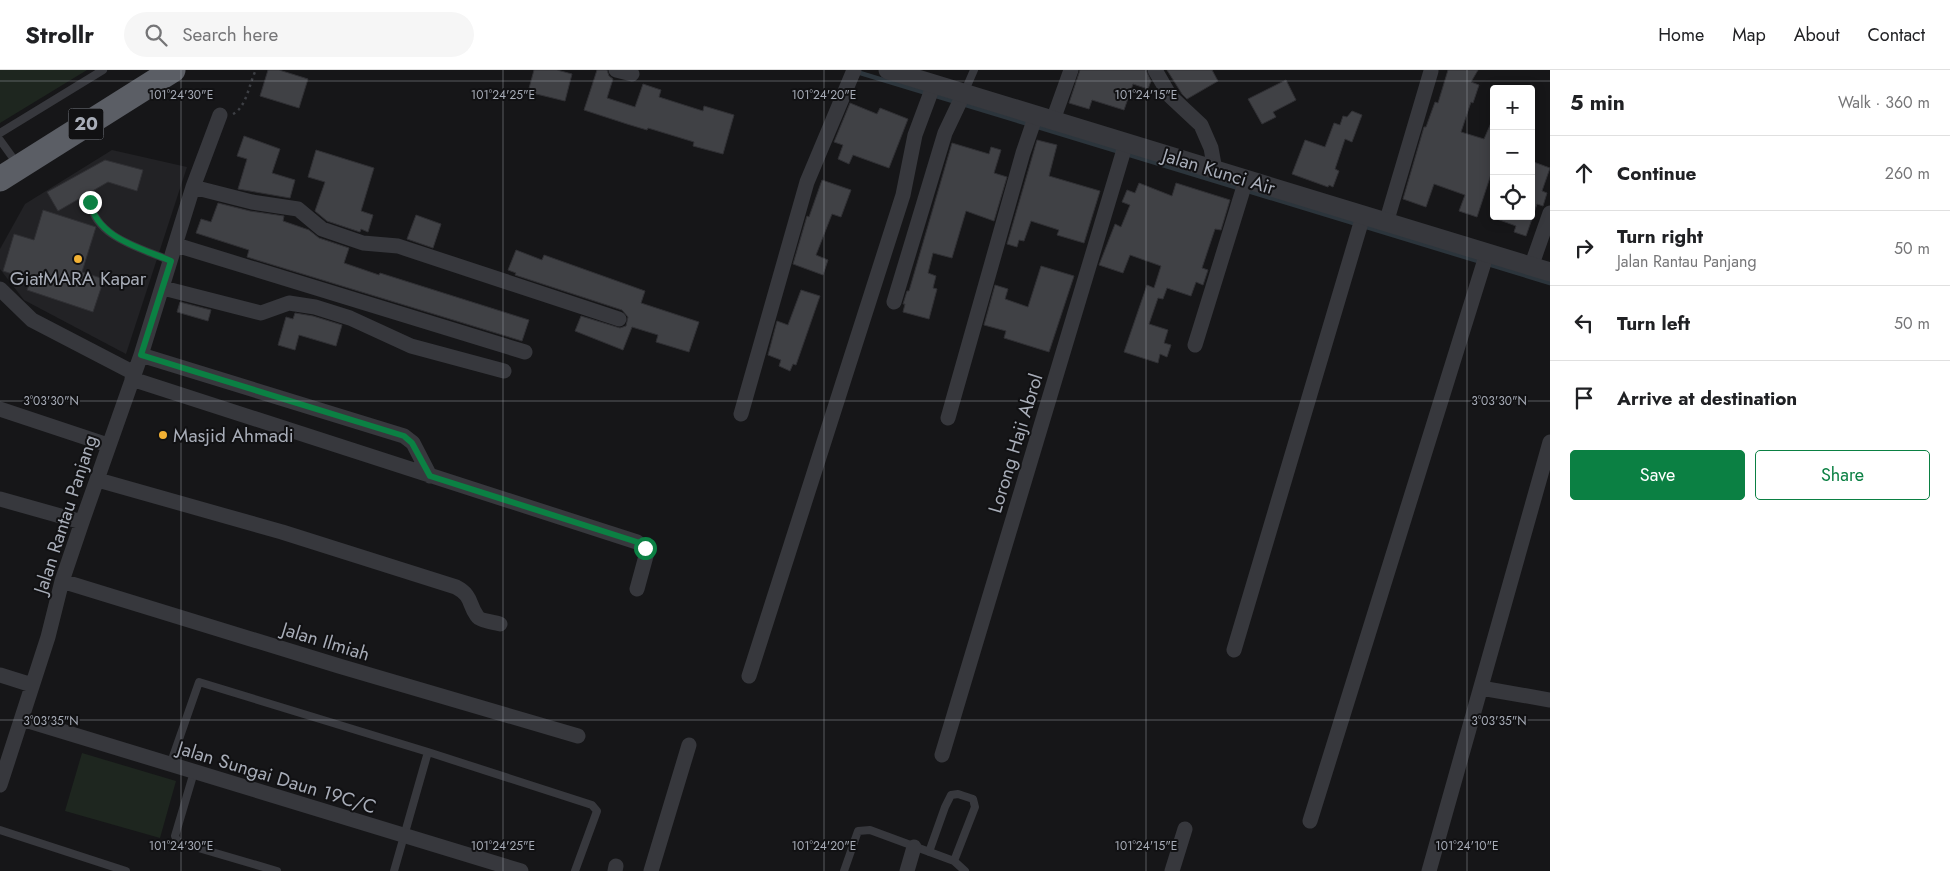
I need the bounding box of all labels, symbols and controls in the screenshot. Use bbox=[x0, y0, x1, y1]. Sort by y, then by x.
search box bbox=[124, 12, 474, 57]
text: Strollr bbox=[25, 17, 94, 52]
icon: search bbox=[142, 21, 170, 49]
text: Search here bbox=[182, 21, 278, 48]
text: Home bbox=[1658, 22, 1704, 48]
text: Map bbox=[1732, 22, 1766, 48]
text: About bbox=[1794, 22, 1839, 48]
text: Contact bbox=[1867, 22, 1925, 48]
map controls bbox=[1490, 85, 1535, 220]
button: + bbox=[1490, 85, 1535, 130]
text: 101°24'30"E bbox=[149, 86, 213, 104]
text: 101°24'25"E bbox=[471, 86, 535, 104]
text: 101°24'20"E bbox=[792, 86, 856, 104]
text: 101°24'15"E bbox=[1115, 86, 1177, 104]
text: 5 min bbox=[1570, 88, 1625, 118]
text: Walk · 360 m bbox=[1838, 91, 1930, 114]
road number: 20 bbox=[68, 109, 104, 140]
button: − bbox=[1490, 130, 1535, 175]
street label: Jalan Kunci Air bbox=[1156, 141, 1279, 202]
icon: ahead bbox=[1570, 159, 1598, 187]
text: Continue bbox=[1617, 160, 1696, 187]
text: 260 m bbox=[1885, 162, 1930, 185]
button: locate bbox=[1490, 175, 1535, 220]
route end bbox=[79, 191, 102, 214]
text: Turn right bbox=[1617, 223, 1703, 250]
icon: right bbox=[1570, 234, 1598, 262]
text: 50 m bbox=[1894, 237, 1930, 260]
text: Jalan Rantau Panjang bbox=[1617, 250, 1757, 273]
marker: GiatMARA Kapar bbox=[72, 253, 84, 265]
place label: GiatMARA Kapar bbox=[10, 265, 147, 292]
icon: left bbox=[1570, 309, 1598, 337]
text: Turn left bbox=[1617, 310, 1690, 337]
text: 50 m bbox=[1894, 312, 1930, 335]
street label: Lorong Haji Abrol bbox=[981, 370, 1050, 516]
icon: arrive bbox=[1570, 384, 1598, 412]
text: Arrive at destination bbox=[1617, 385, 1797, 412]
text: 3°03'30"N bbox=[23, 392, 79, 410]
text: 3°03'30"N bbox=[1471, 392, 1527, 410]
place label: Masjid Ahmadi bbox=[173, 422, 294, 449]
marker: Masjid Ahmadi bbox=[157, 429, 169, 441]
street label: Jalan Rantau Panjang bbox=[26, 431, 104, 600]
button: Save bbox=[1570, 450, 1745, 500]
button: Share bbox=[1755, 450, 1930, 500]
route start bbox=[634, 537, 657, 560]
street label: Jalan Ilmiah bbox=[276, 614, 373, 668]
text: 3°03'35"N bbox=[23, 712, 79, 730]
text: 3°03'35"N bbox=[1471, 712, 1527, 730]
street label: Jalan Sungai Daun 19C/C bbox=[171, 734, 379, 821]
text: 101°24'30"E bbox=[149, 837, 213, 855]
text: 101°24'25"E bbox=[471, 837, 535, 855]
text: 101°24'20"E bbox=[792, 837, 856, 855]
text: 101°24'15"E bbox=[1115, 837, 1177, 855]
text: 101°24'10"E bbox=[1435, 837, 1499, 855]

